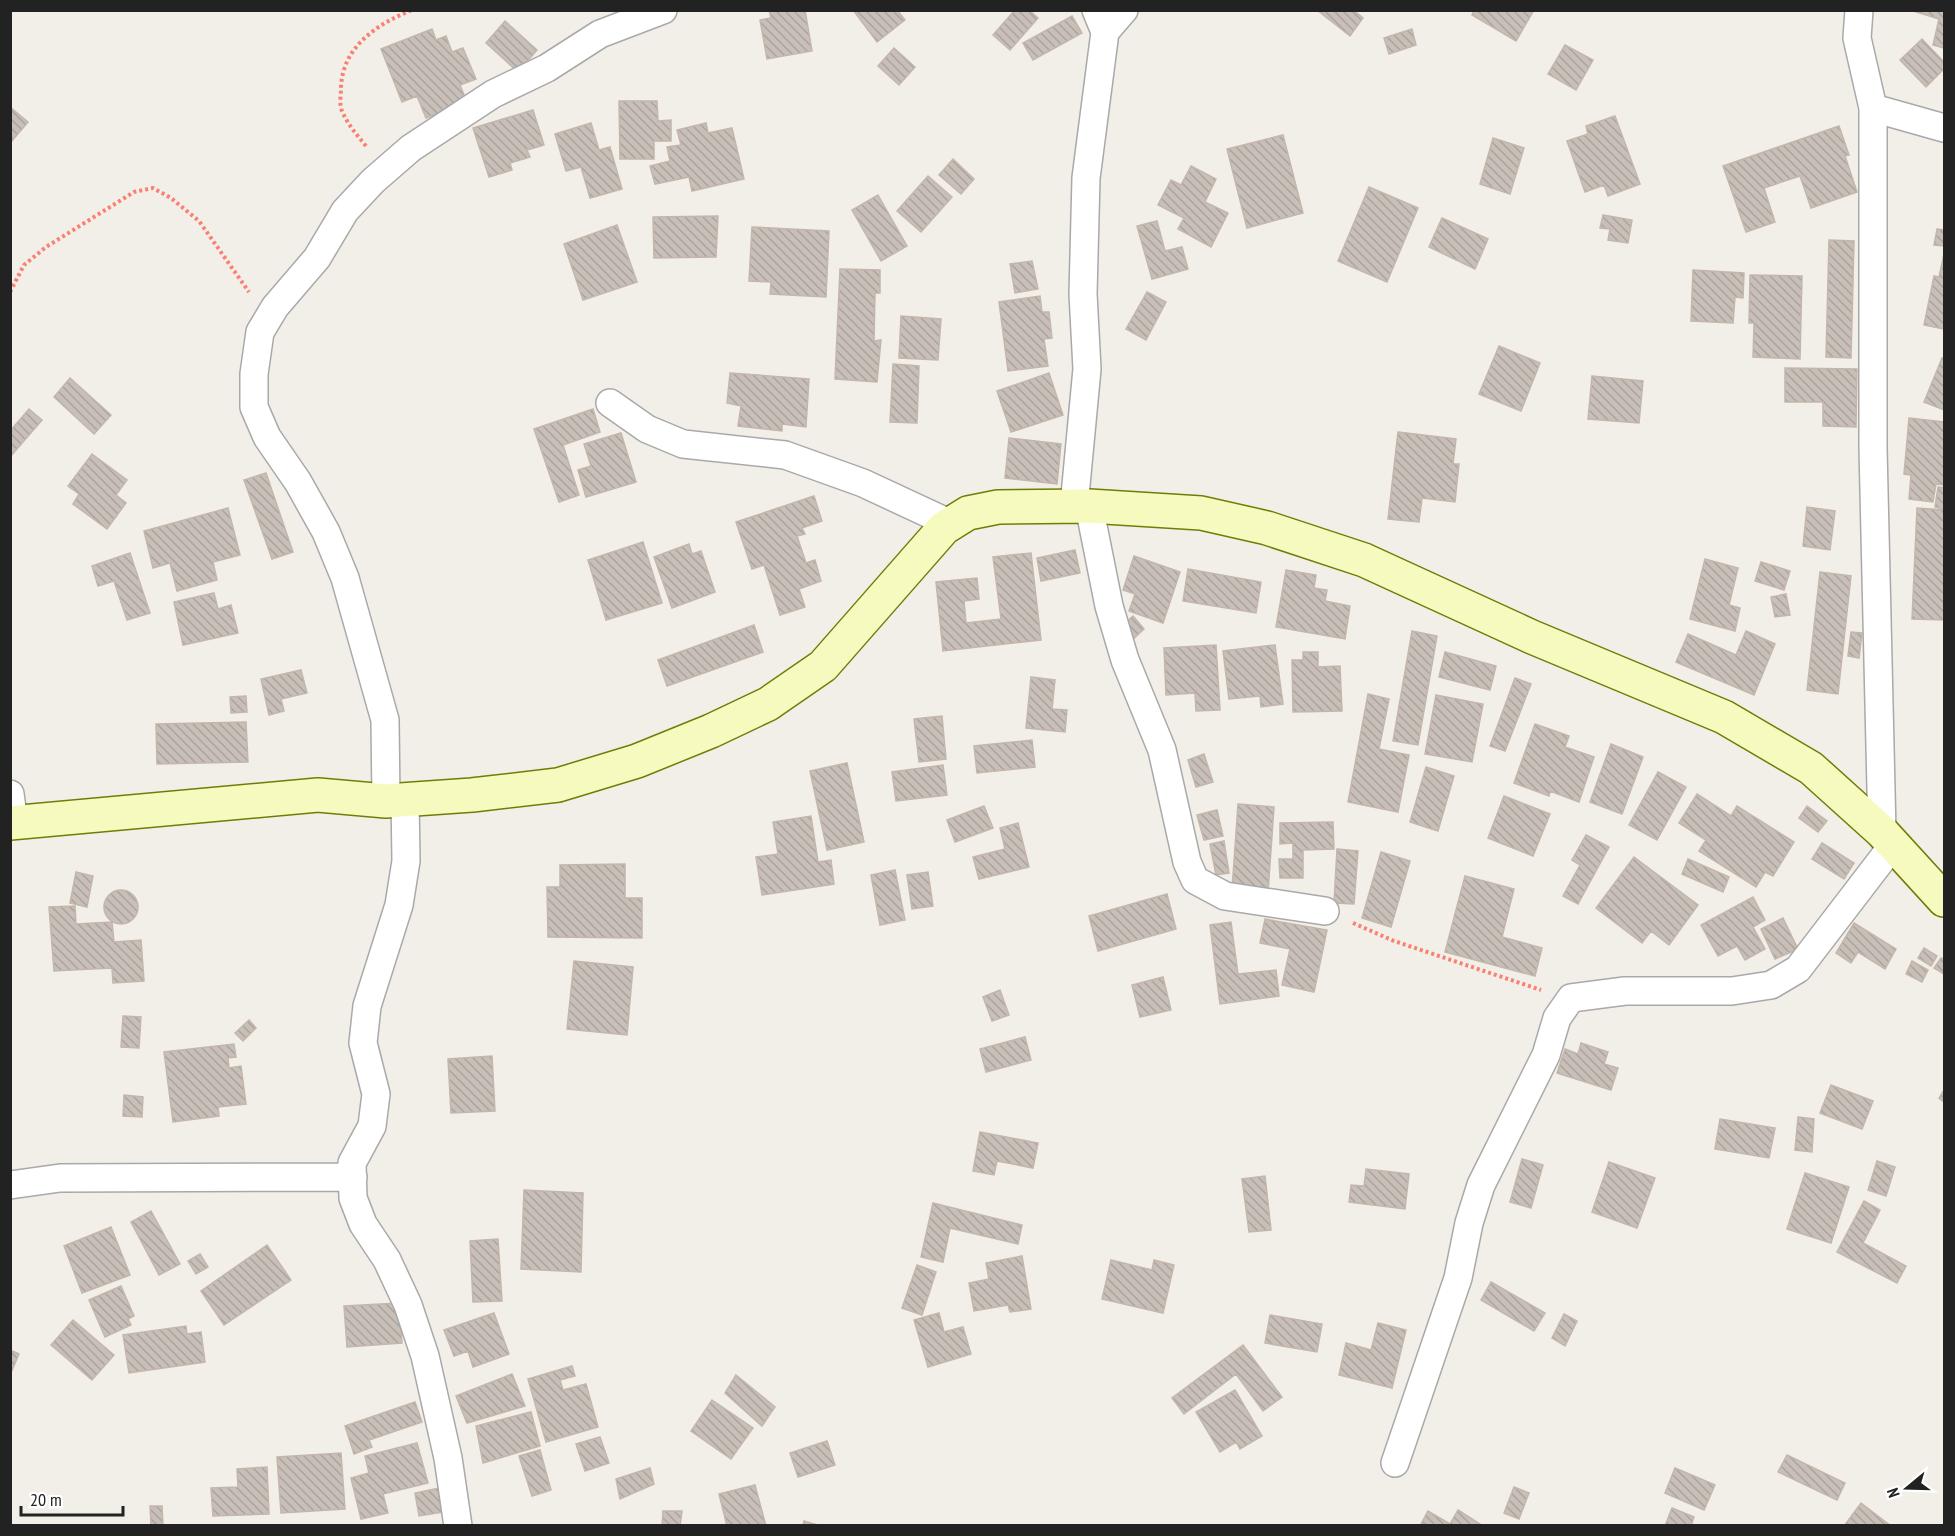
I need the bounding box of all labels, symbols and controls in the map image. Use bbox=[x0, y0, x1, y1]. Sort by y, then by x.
north arrow bbox=[1877, 1458, 1937, 1518]
scale bar bbox=[21, 1479, 123, 1517]
text: N bbox=[1882, 1486, 1904, 1500]
text: 20 m bbox=[30, 1488, 62, 1511]

